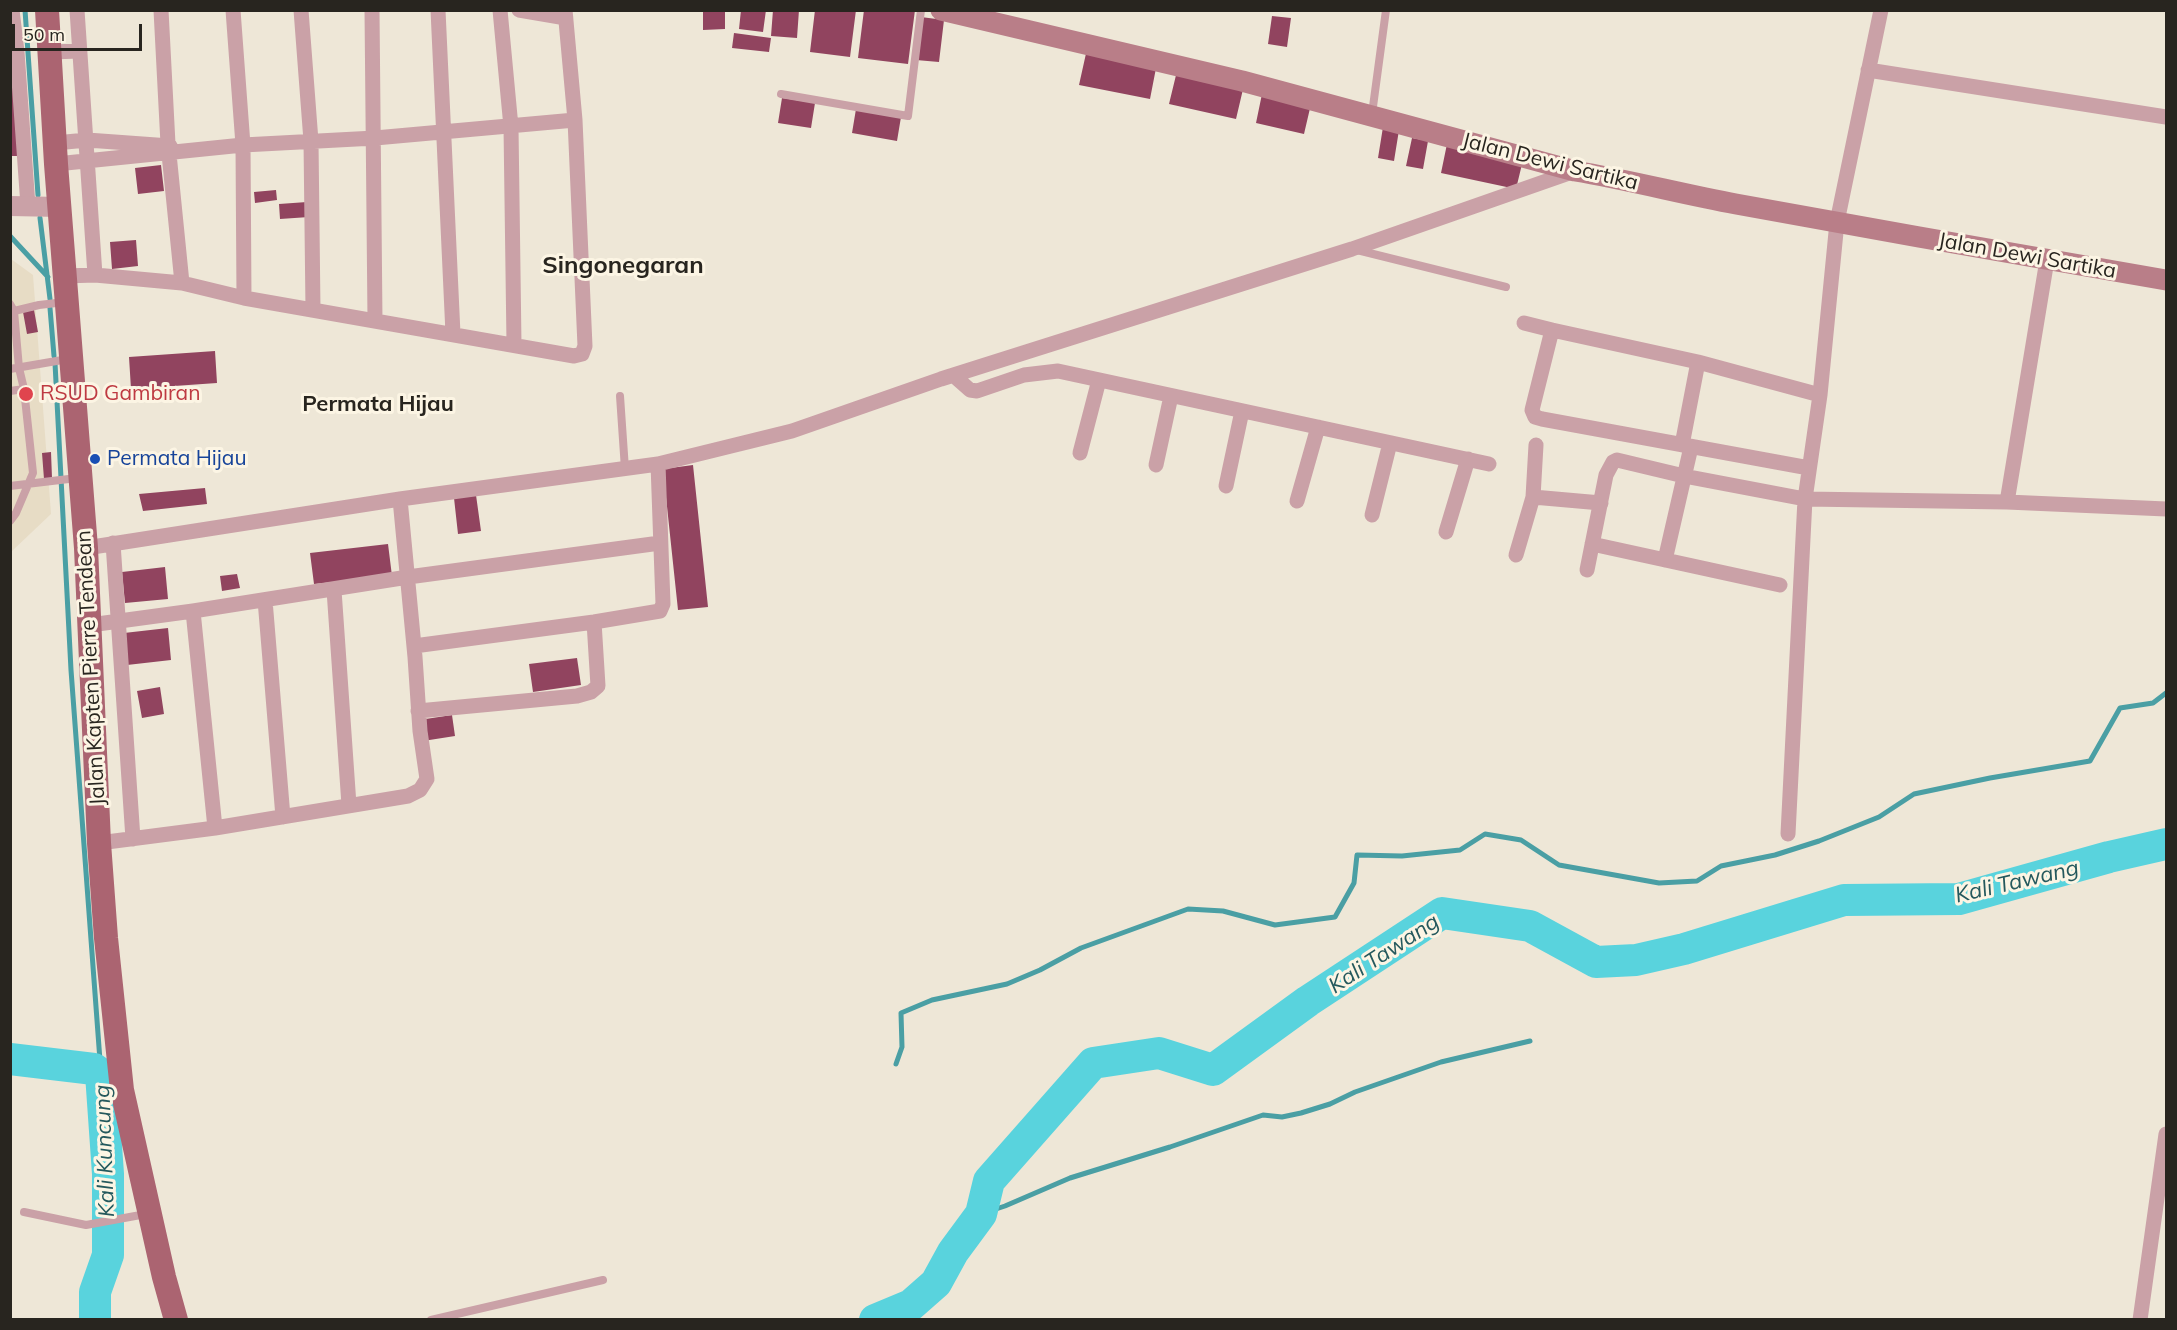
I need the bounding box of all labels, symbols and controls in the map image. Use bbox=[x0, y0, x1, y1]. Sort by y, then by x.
scale bar bbox=[15, 12, 146, 50]
text: 50 m bbox=[23, 23, 65, 46]
street label: Jalan Dewi Sartika bbox=[1460, 128, 1640, 196]
street label: Jalan Dewi Sartika bbox=[1936, 228, 2118, 284]
district label: Singonegaran bbox=[542, 252, 704, 280]
place label: RSUD Gambiran bbox=[40, 381, 201, 407]
marker: RSUD Gambiran bbox=[17, 385, 35, 403]
district label: Permata Hijau bbox=[302, 391, 454, 417]
place label: Permata Hijau bbox=[107, 446, 247, 472]
marker: Permata Hijau bbox=[88, 452, 102, 466]
street label: Jalan Kapten Pierre Tendean bbox=[71, 530, 111, 806]
water label: Kali Tawang bbox=[1952, 855, 2082, 909]
water label: Kali Tawang bbox=[1324, 909, 1444, 999]
water label: Kali Kuncung bbox=[89, 1084, 121, 1218]

